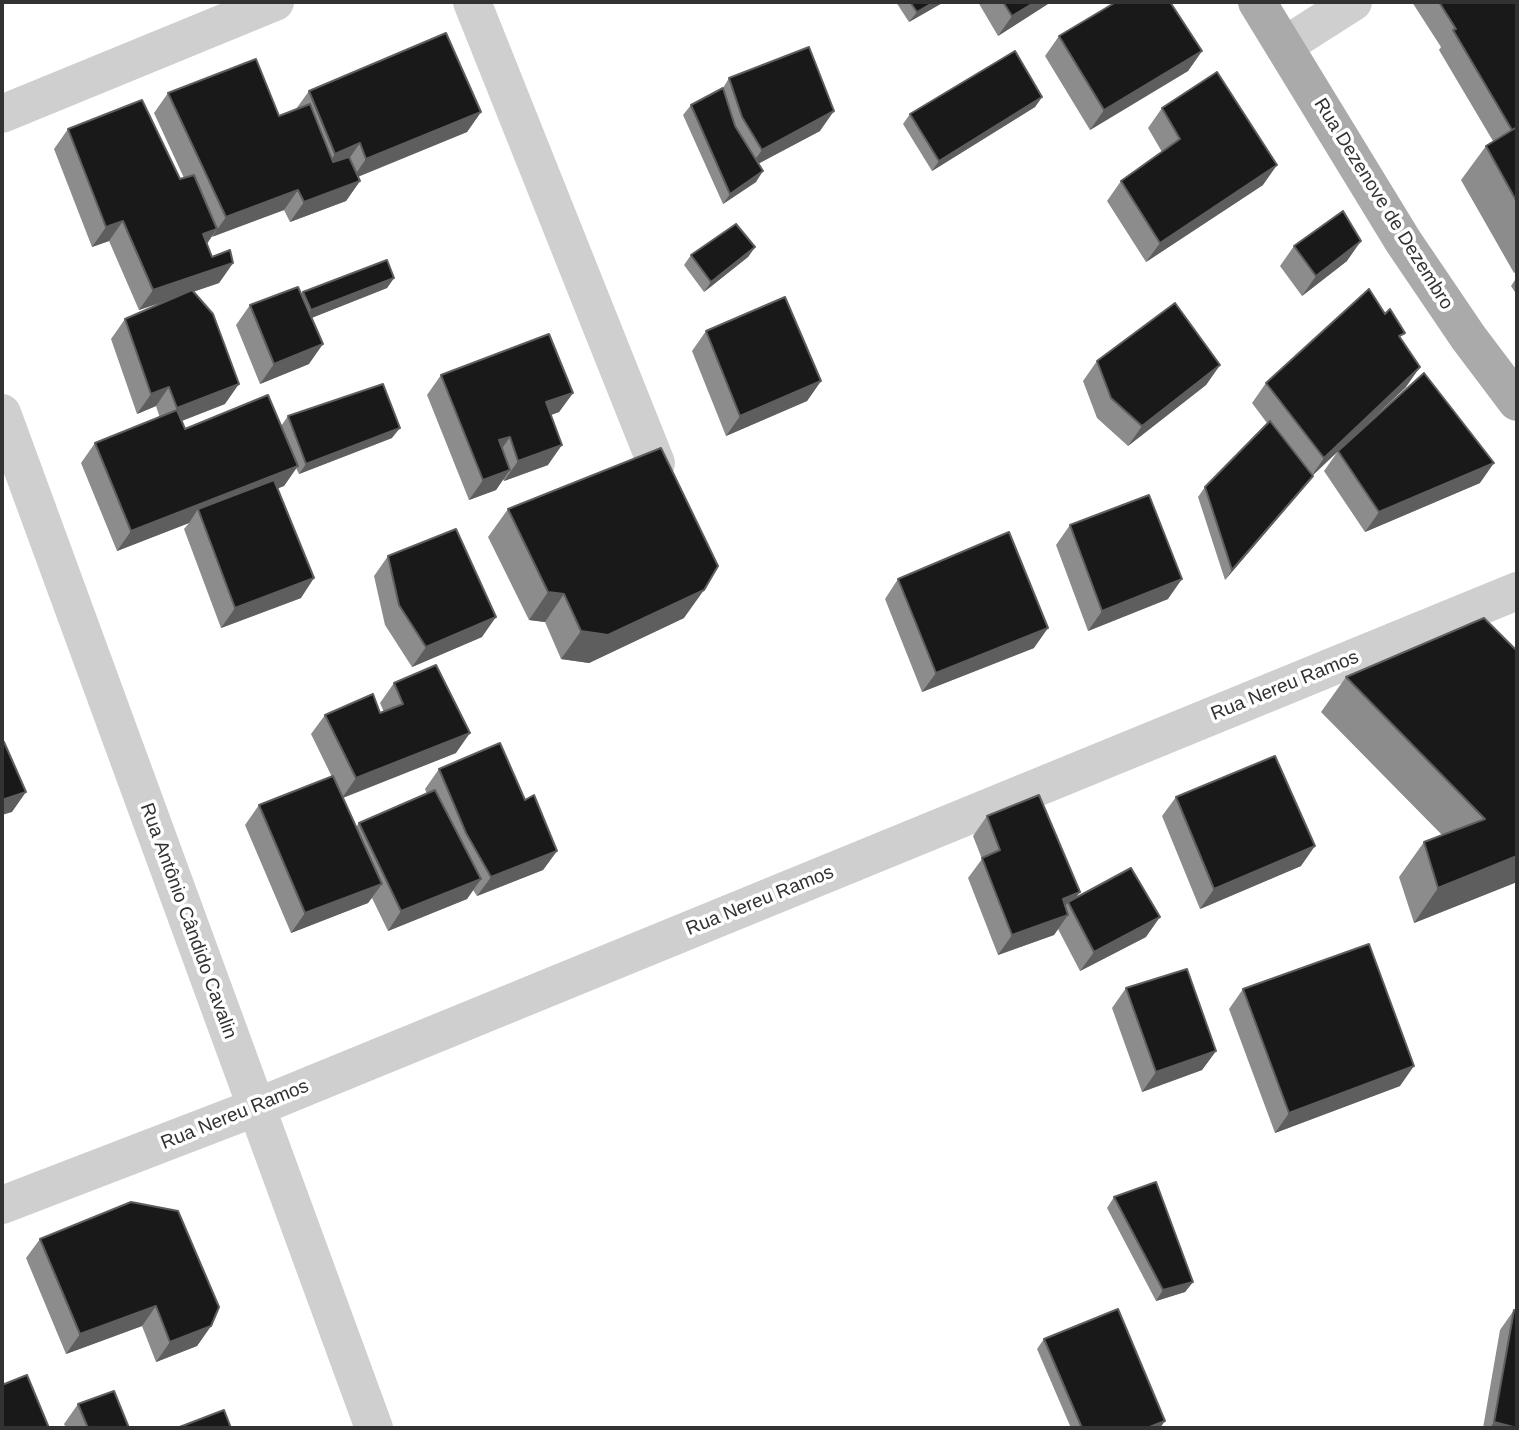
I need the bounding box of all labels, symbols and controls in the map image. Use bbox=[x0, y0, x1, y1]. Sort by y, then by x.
street label: Rua Dezenove de Dezembro bbox=[1308, 94, 1458, 314]
street label: Rua Nereu Ramos bbox=[1208, 646, 1362, 726]
street label: Rua Antônio Cândido Cavalin bbox=[135, 800, 241, 1042]
street label: Rua Nereu Ramos bbox=[683, 861, 837, 941]
street label: Rua Nereu Ramos bbox=[158, 1075, 312, 1155]

